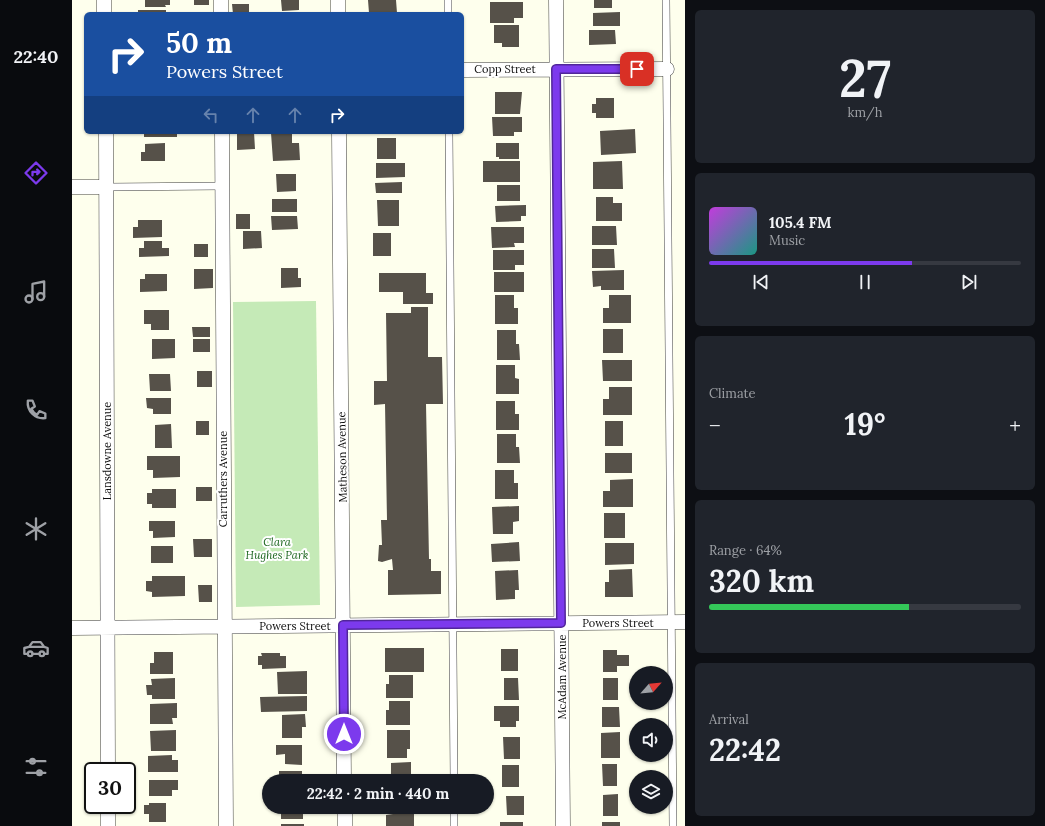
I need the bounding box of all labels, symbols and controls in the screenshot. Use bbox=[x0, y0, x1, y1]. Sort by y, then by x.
text: 50 m bbox=[166, 25, 232, 61]
icon: right bbox=[100, 28, 152, 80]
text: 22:40 bbox=[14, 45, 58, 68]
text: 27 bbox=[839, 45, 891, 111]
pin bbox=[620, 52, 654, 86]
icon: arrive bbox=[626, 58, 648, 80]
text: Powers Street bbox=[166, 60, 283, 83]
street label: Copp Street bbox=[474, 62, 536, 76]
icon: left bbox=[200, 104, 222, 126]
icon: ahead bbox=[242, 104, 264, 126]
icon: ahead bbox=[284, 104, 306, 126]
icon: right bbox=[326, 104, 348, 126]
text: km/h bbox=[847, 104, 883, 121]
icon: directions bbox=[22, 159, 50, 187]
text: 105.4 FM bbox=[769, 213, 832, 232]
text: Music bbox=[769, 232, 805, 249]
icon: previous bbox=[750, 271, 772, 293]
icon: pause bbox=[854, 271, 876, 293]
icon: next bbox=[958, 271, 980, 293]
icon: music bbox=[22, 278, 50, 306]
text: Climate bbox=[709, 385, 756, 402]
icon: phone bbox=[22, 396, 50, 424]
street label: Lansdowne Avenue bbox=[100, 402, 114, 500]
text: 19° bbox=[845, 405, 885, 443]
street label: Matheson Avenue bbox=[334, 411, 350, 503]
text: − bbox=[709, 411, 721, 439]
text: + bbox=[1009, 411, 1021, 439]
street label: Carruthers Avenue bbox=[216, 431, 230, 527]
icon: climate bbox=[22, 515, 50, 543]
park label: Clara Hughes Park bbox=[246, 535, 309, 562]
text: Range · 64% bbox=[709, 542, 782, 559]
text: 320 km bbox=[709, 562, 814, 600]
street label: Powers Street bbox=[582, 616, 654, 630]
street label: Powers Street bbox=[259, 619, 331, 633]
icon: car bbox=[22, 634, 50, 662]
street label: McAdam Avenue bbox=[555, 634, 569, 720]
north arrow bbox=[629, 666, 673, 710]
map controls bbox=[629, 666, 673, 814]
text: Arrival bbox=[709, 711, 749, 728]
position arrow bbox=[323, 713, 365, 755]
button: sound bbox=[629, 718, 673, 762]
text: 22:42 bbox=[709, 731, 781, 769]
icon: filters bbox=[22, 753, 50, 781]
speed limit sign: 30 bbox=[84, 762, 136, 814]
button: layers bbox=[629, 770, 673, 814]
text: 22:42 · 2 min · 440 m bbox=[307, 784, 449, 803]

